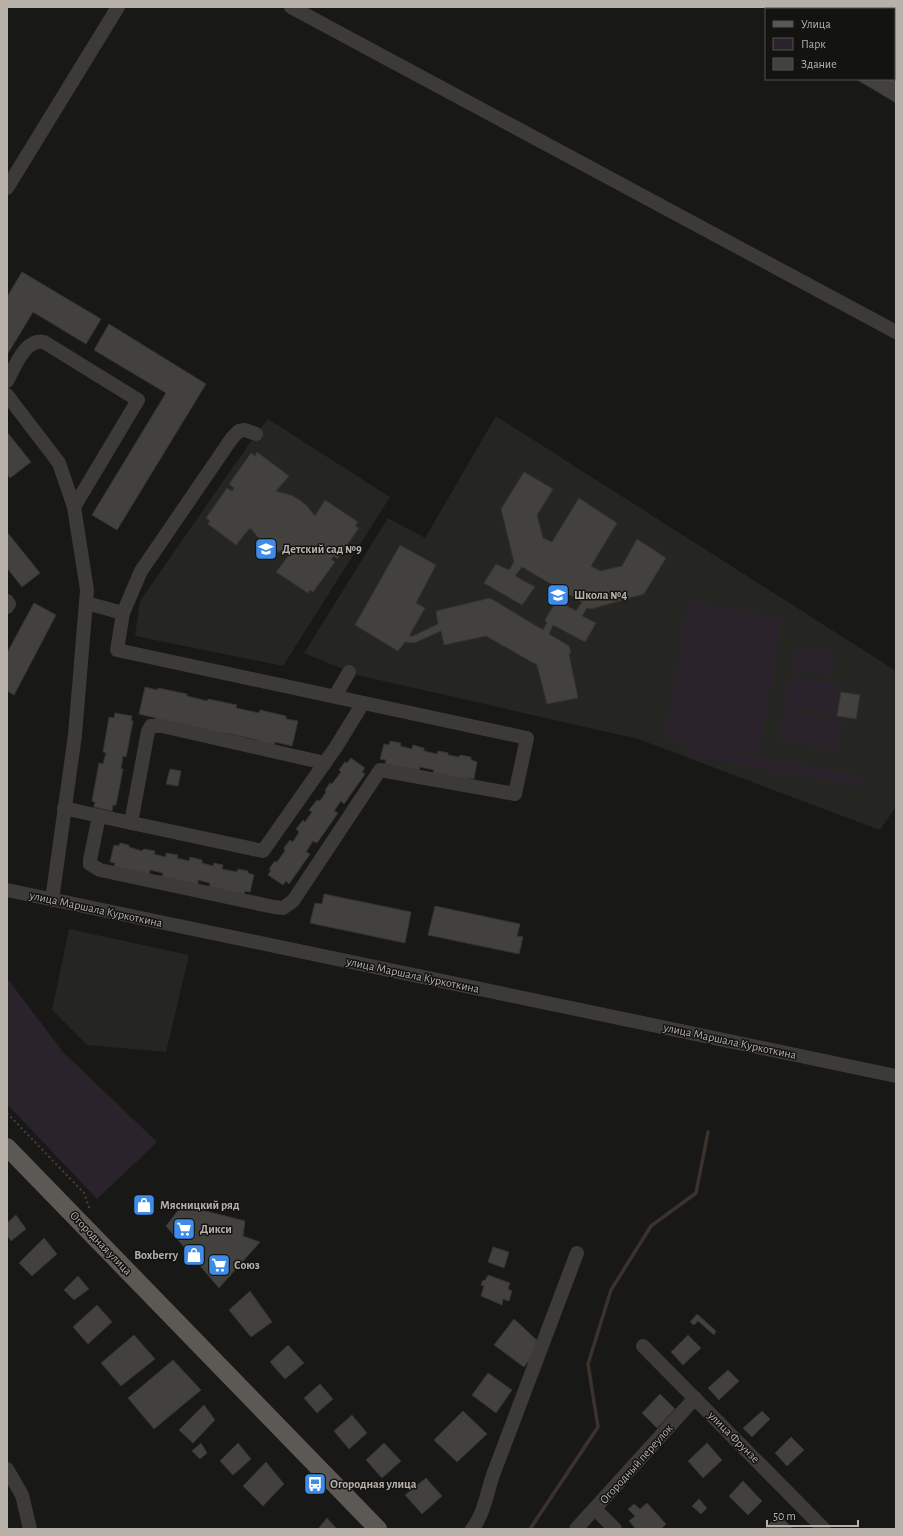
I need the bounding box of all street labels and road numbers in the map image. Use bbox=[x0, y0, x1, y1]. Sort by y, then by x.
street label: улица Маршала Куркоткина bbox=[27, 889, 164, 930]
street label: улица Маршала Куркоткина bbox=[344, 955, 481, 996]
street label: улица Маршала Куркоткина bbox=[661, 1021, 798, 1062]
street label: Огородная улица bbox=[67, 1209, 135, 1278]
street label: улица Фрунзе bbox=[705, 1408, 762, 1466]
street label: Огородный переулок bbox=[597, 1422, 676, 1507]

